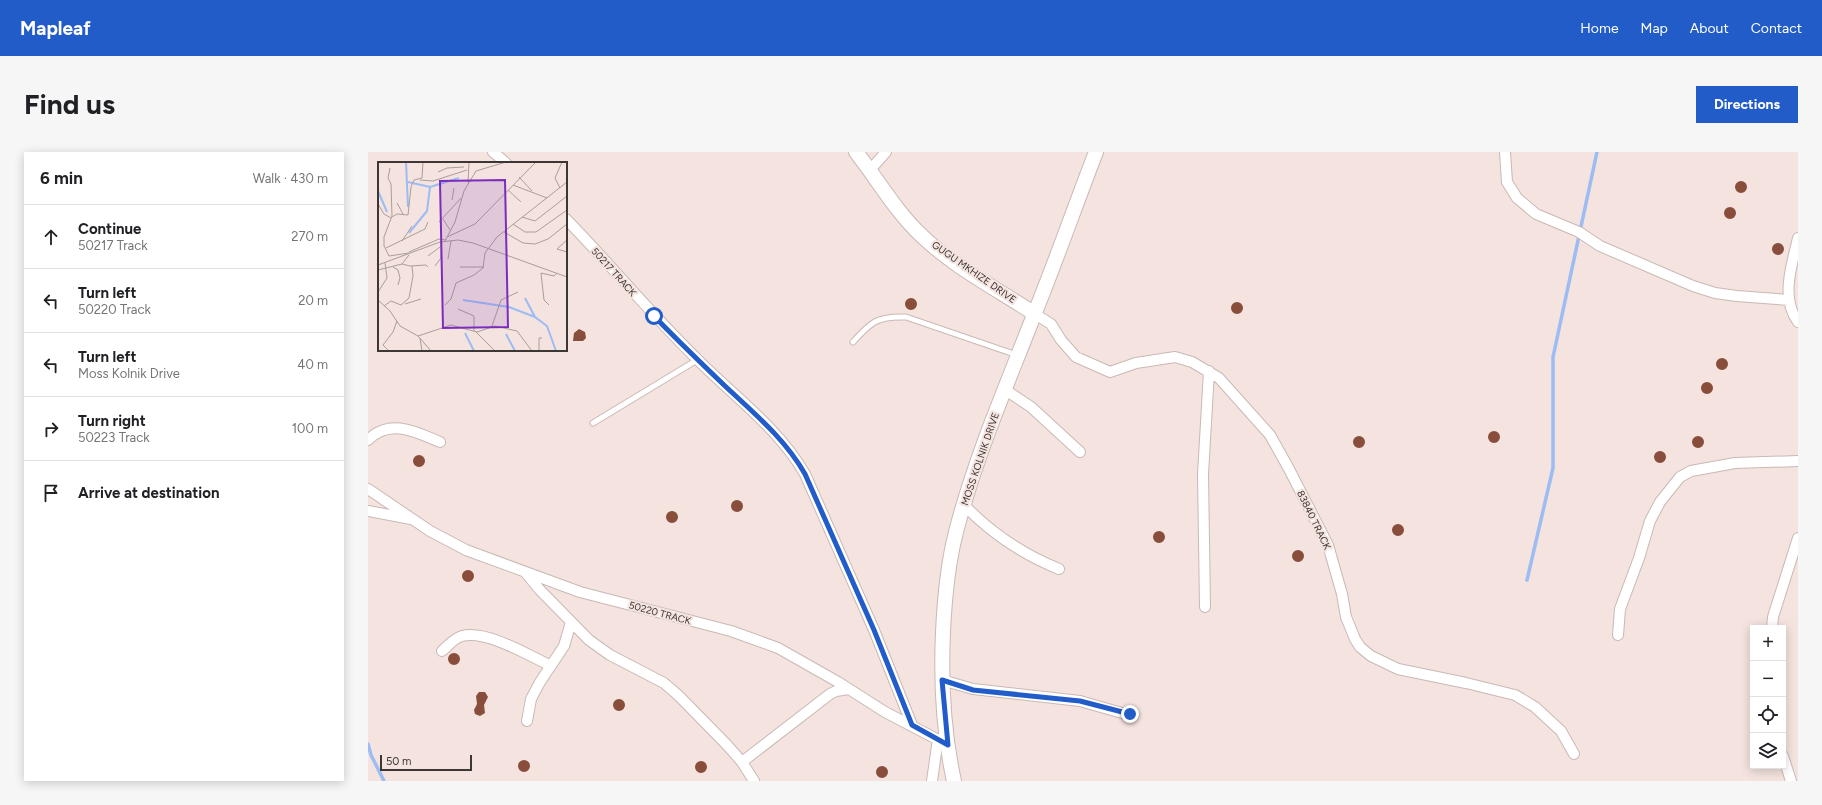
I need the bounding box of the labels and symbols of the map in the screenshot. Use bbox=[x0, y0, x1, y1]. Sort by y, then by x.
inset map bbox=[378, 162, 567, 351]
street label: GUGU MKHIZE DRIVE bbox=[929, 238, 1019, 306]
street label: 50217 TRACK bbox=[589, 245, 640, 300]
route start bbox=[645, 307, 663, 325]
street label: MOSS KOLNIK DRIVE bbox=[958, 411, 1002, 507]
street label: 83840 TRACK bbox=[1294, 488, 1334, 553]
street label: 50220 TRACK bbox=[627, 598, 693, 628]
route end bbox=[1121, 705, 1139, 723]
scale bar bbox=[380, 753, 472, 772]

